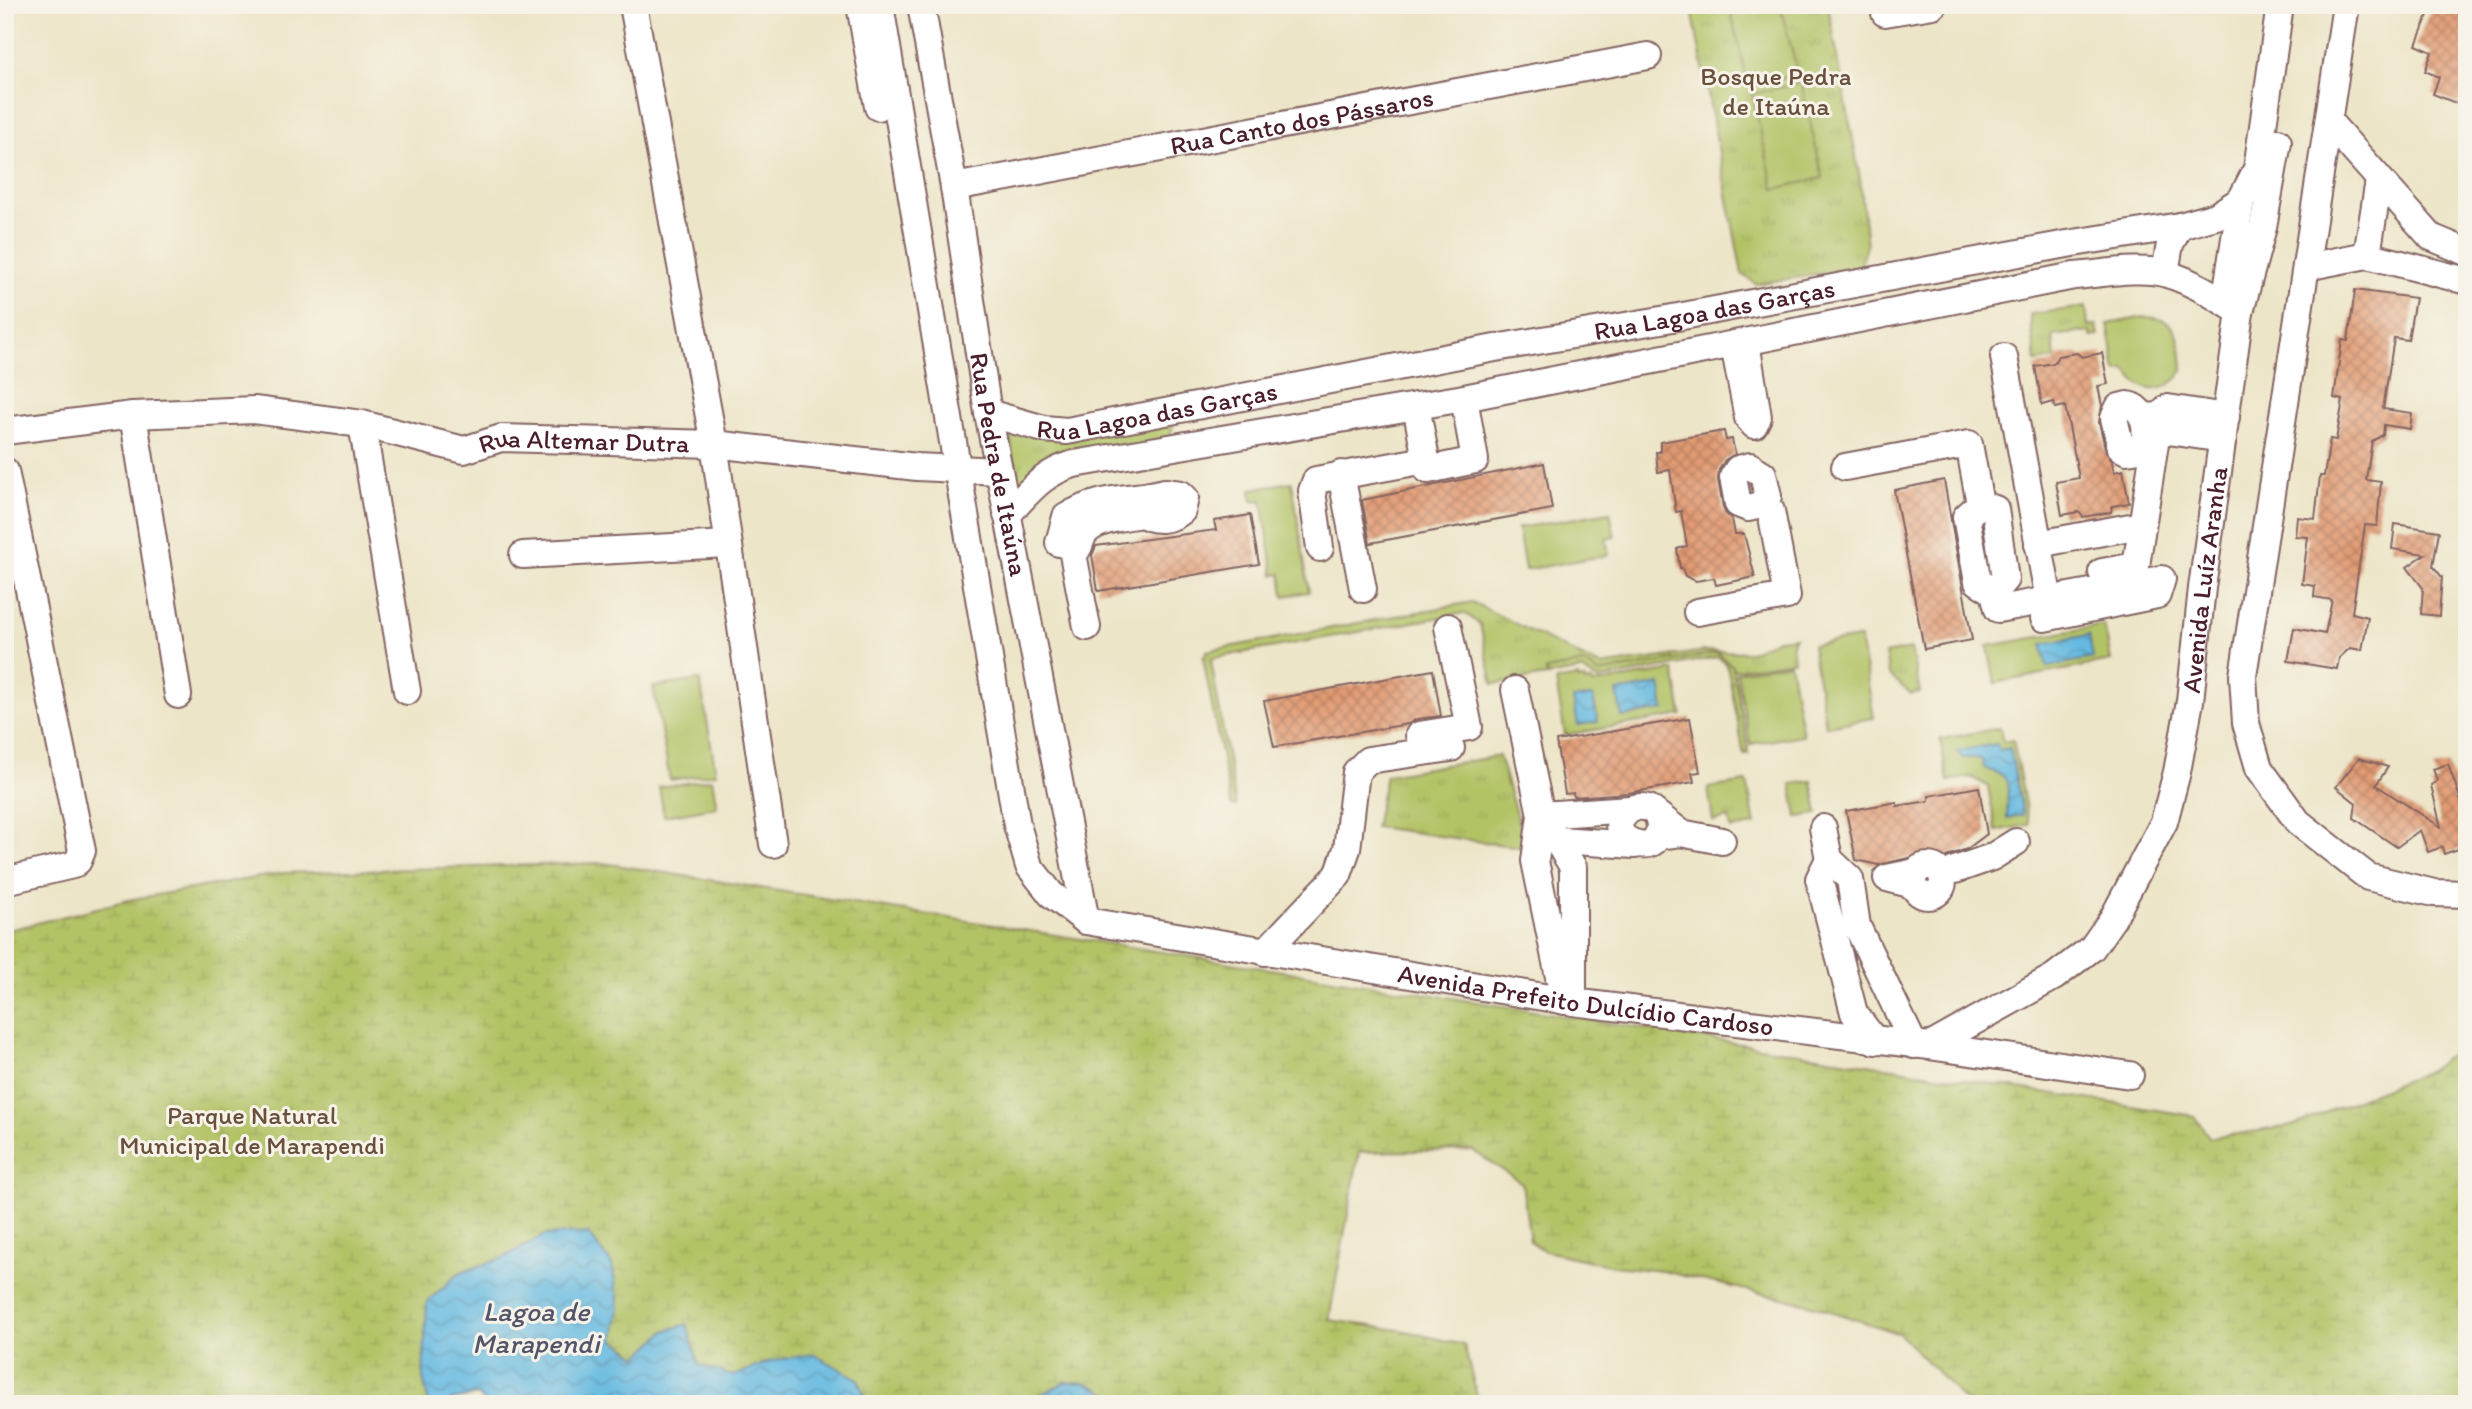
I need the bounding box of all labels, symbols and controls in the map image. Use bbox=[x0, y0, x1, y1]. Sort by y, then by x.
park label: Bosque Pedra de Itaúna bbox=[1700, 60, 1852, 122]
street label: Rua Canto dos Pássaros bbox=[1168, 81, 1436, 162]
street label: Rua Lagoa das Garças bbox=[1592, 272, 1837, 347]
street label: Rua Pedra de Itaúna bbox=[963, 350, 1035, 579]
street label: Rua Lagoa das Garças bbox=[1035, 375, 1280, 447]
street label: Rua Altemar Dutra bbox=[474, 421, 691, 460]
street label: Avenida Luíz Aranha bbox=[2175, 464, 2235, 695]
street label: Avenida Prefeito Dulcídio Cardoso bbox=[1396, 957, 1776, 1043]
park label: Parque Natural Municipal de Marapendi bbox=[119, 1099, 385, 1161]
water label: Lagoa de Marapendi bbox=[472, 1294, 602, 1360]

